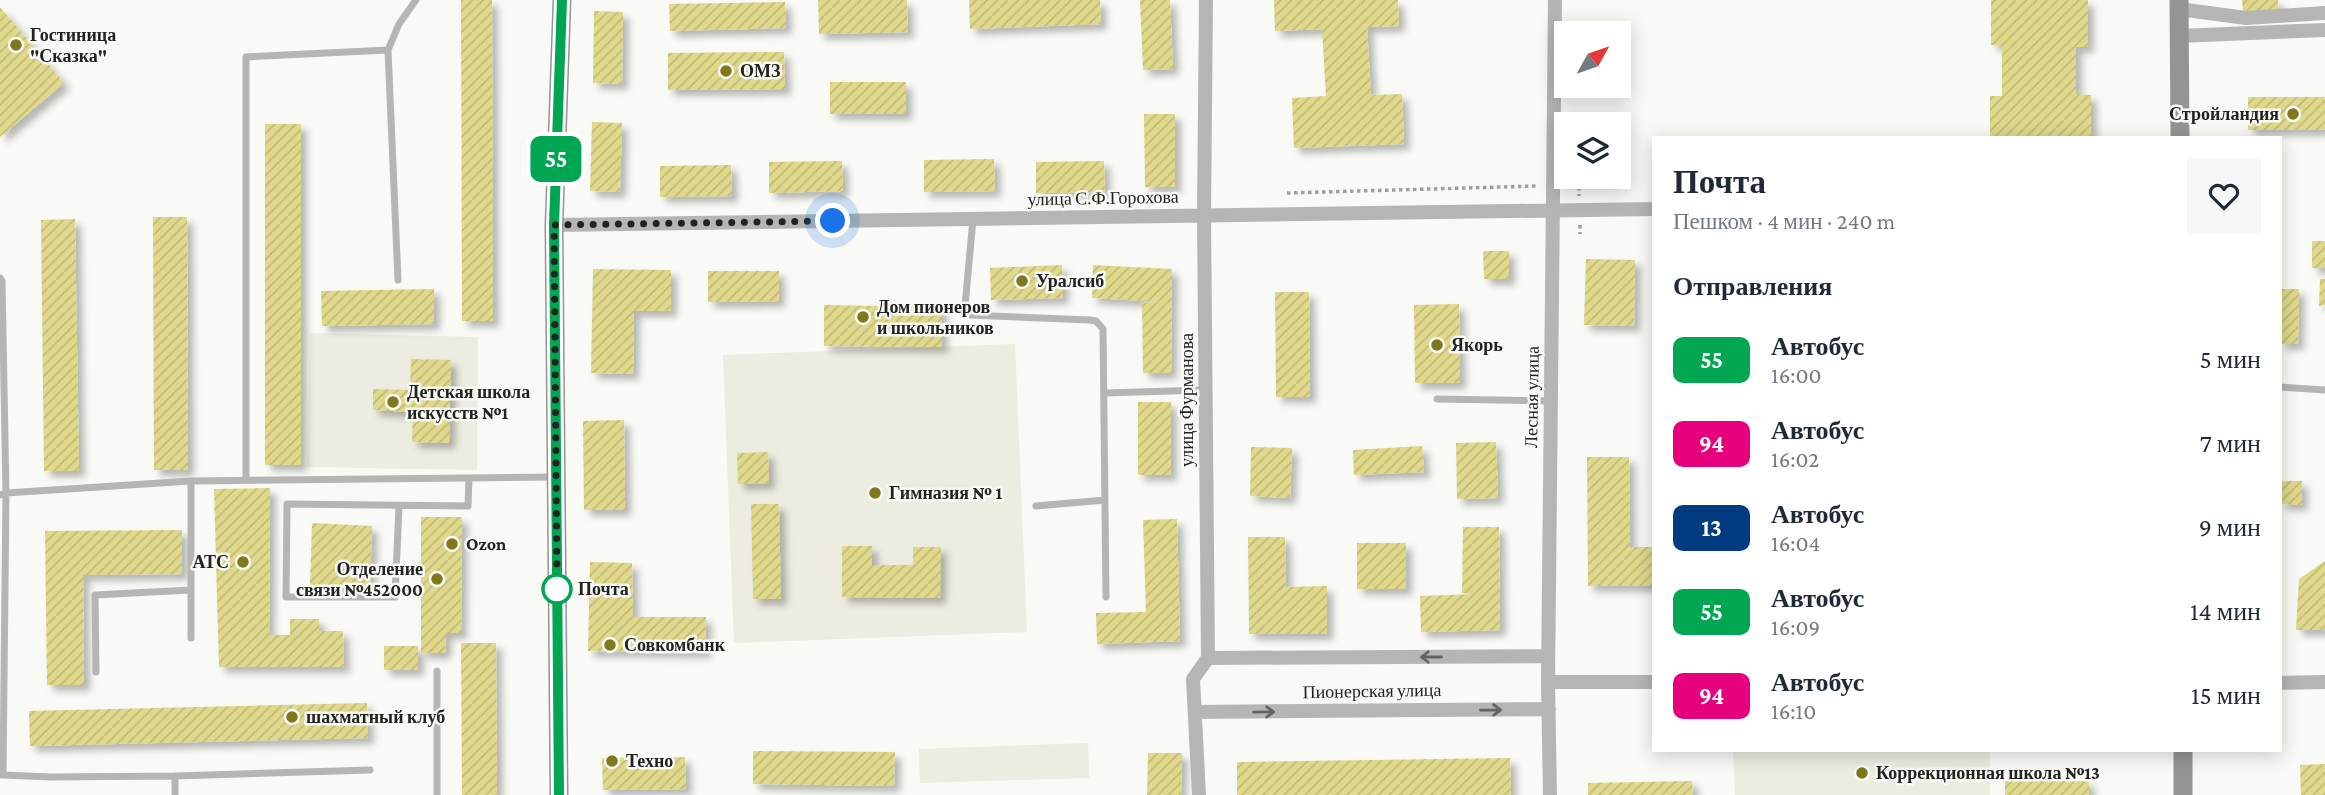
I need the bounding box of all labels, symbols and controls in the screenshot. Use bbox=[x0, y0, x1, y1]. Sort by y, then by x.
north arrow bbox=[1554, 21, 1631, 98]
map controls bbox=[1554, 21, 1631, 189]
place label: Гостиница "Сказка" bbox=[30, 25, 116, 66]
marker: Гостиница "Сказка" bbox=[8, 37, 24, 53]
place label: ОМЗ bbox=[740, 61, 781, 81]
marker: ОМЗ bbox=[718, 63, 734, 79]
place label: Стройландия bbox=[2169, 104, 2279, 124]
marker: Стройландия bbox=[2285, 106, 2301, 122]
button: layers bbox=[1554, 112, 1631, 189]
line badge: 55 bbox=[524, 136, 588, 182]
text: 55 bbox=[544, 145, 568, 172]
button: heart bbox=[2187, 159, 2261, 233]
text: Почта bbox=[1673, 163, 1766, 200]
street label: улица С.Ф.Горохова bbox=[1027, 187, 1179, 209]
your location bbox=[815, 203, 850, 238]
text: Пешком · 4 мин · 240 m bbox=[1673, 208, 1895, 234]
place label: Уралсиб bbox=[1036, 271, 1104, 291]
text: Отправления bbox=[1673, 272, 1832, 301]
marker: Уралсиб bbox=[1014, 273, 1030, 289]
place label: Дом пионеров и школьников bbox=[877, 297, 994, 338]
marker: Дом пионеров и школьников bbox=[855, 309, 871, 325]
text: Автобус bbox=[1771, 332, 1864, 361]
street label: улица Фурманова bbox=[1177, 333, 1197, 467]
place label: Якорь bbox=[1451, 335, 1503, 355]
marker: Якорь bbox=[1429, 337, 1445, 353]
text: 5 мин bbox=[2200, 345, 2261, 374]
street label: Лесная улица bbox=[1521, 346, 1543, 448]
text: 55 bbox=[1700, 346, 1723, 373]
text: 16:00 bbox=[1771, 362, 1822, 388]
place label: Детская школа искусств №1 bbox=[407, 382, 530, 423]
marker: Детская школа искусств №1 bbox=[385, 394, 401, 410]
text: Автобус bbox=[1771, 416, 1864, 445]
text: 7 мин bbox=[2200, 429, 2261, 458]
text: 94 bbox=[1699, 430, 1724, 457]
text: 16:02 bbox=[1771, 446, 1819, 472]
place label: Гимназия № 1 bbox=[889, 483, 1003, 503]
marker: Гимназия № 1 bbox=[867, 485, 883, 501]
text: Автобус bbox=[1771, 500, 1864, 529]
text: 9 мин bbox=[2199, 513, 2261, 542]
text: 13 bbox=[1701, 514, 1722, 541]
text: 16:04 bbox=[1771, 530, 1820, 556]
place label: Ozon bbox=[466, 534, 507, 554]
marker: Ozon bbox=[444, 536, 460, 552]
place label: АТС bbox=[193, 552, 229, 572]
marker: АТС bbox=[235, 554, 251, 570]
place label: Отделение связи №452000 bbox=[296, 559, 423, 600]
marker: Отделение связи №452000 bbox=[429, 571, 445, 587]
marker: Почта bbox=[542, 574, 572, 604]
place label: Почта bbox=[578, 579, 629, 599]
text: Автобус bbox=[1771, 584, 1864, 613]
text: 14 мин bbox=[2190, 597, 2261, 626]
text: 55 bbox=[1700, 598, 1723, 625]
text: 16:09 bbox=[1771, 614, 1820, 640]
place label: Совкомбанк bbox=[624, 635, 726, 655]
marker: Совкомбанк bbox=[602, 637, 618, 653]
one-way arrow bbox=[1420, 650, 1443, 664]
text: Автобус bbox=[1771, 668, 1864, 697]
street label: Пионерская улица bbox=[1302, 680, 1442, 702]
text: 15 мин bbox=[2191, 681, 2261, 710]
text: 94 bbox=[1699, 682, 1724, 709]
text: 16:10 bbox=[1771, 698, 1816, 724]
one-way arrow bbox=[1479, 703, 1502, 716]
one-way arrow bbox=[1252, 705, 1275, 719]
place label: шахматный клуб bbox=[306, 707, 445, 727]
marker: шахматный клуб bbox=[284, 709, 300, 725]
place label: Техно bbox=[626, 751, 673, 771]
marker: Техно bbox=[604, 753, 620, 769]
place label: Коррекционная школа №13 bbox=[1876, 763, 2100, 783]
marker: Коррекционная школа №13 bbox=[1854, 765, 1870, 781]

